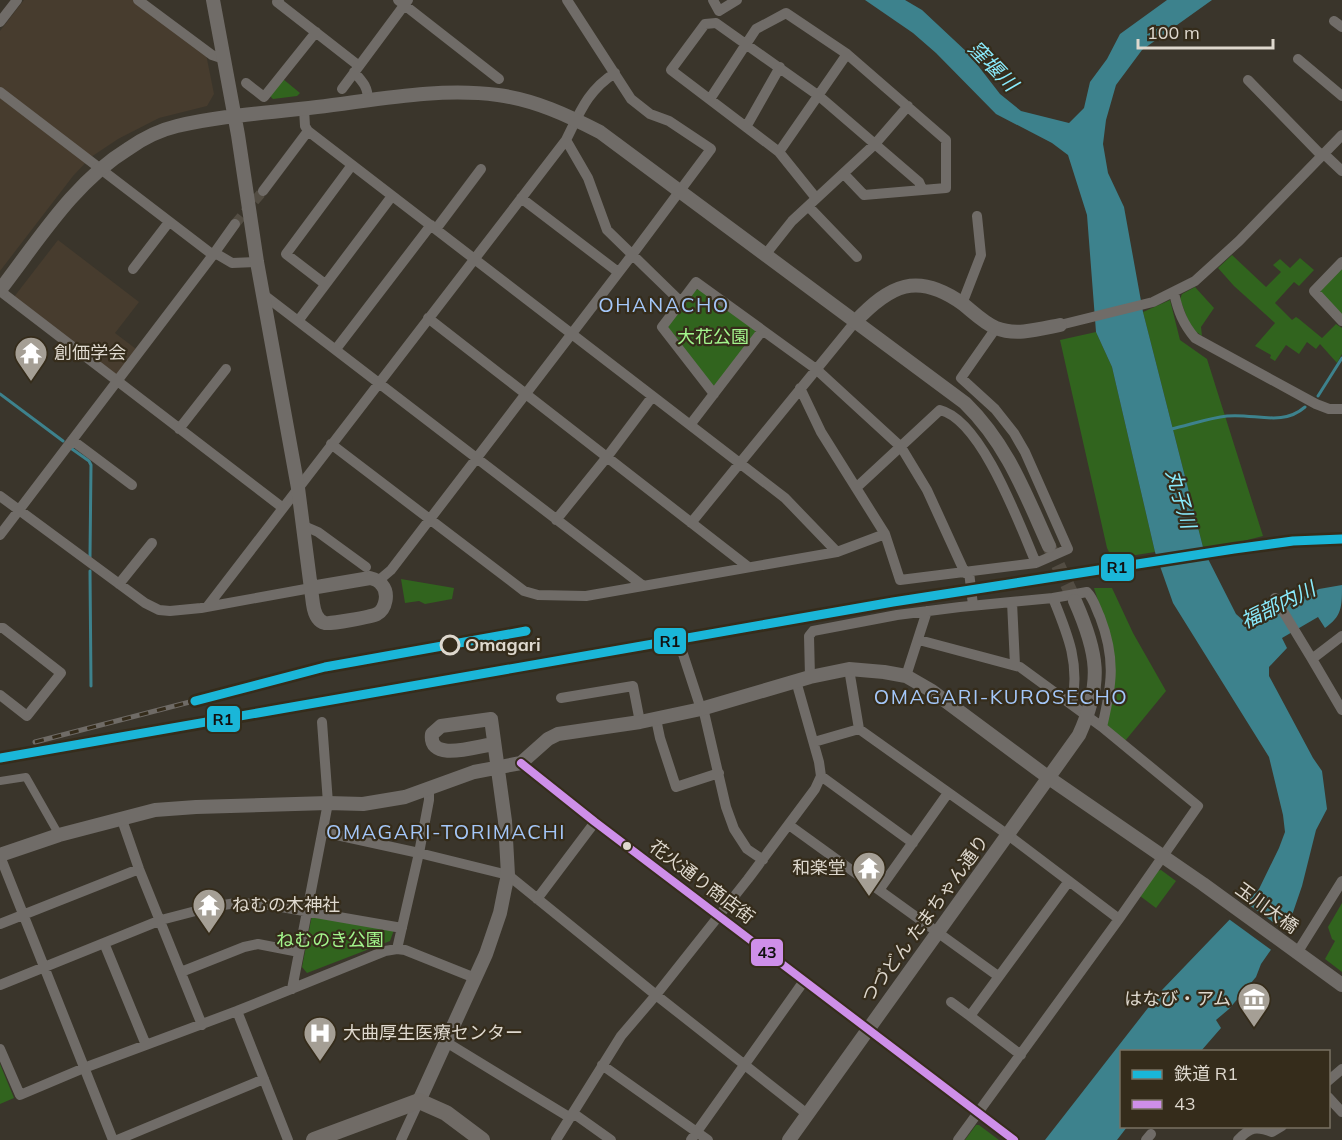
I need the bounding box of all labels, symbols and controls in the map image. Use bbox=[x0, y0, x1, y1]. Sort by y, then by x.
scale bar bbox=[1138, 12, 1273, 50]
text: 100 m bbox=[1147, 21, 1200, 44]
water label: 窪堰川 bbox=[964, 35, 1025, 97]
district label: OHANACHO bbox=[598, 292, 730, 317]
park label: 大花公園 bbox=[677, 325, 749, 348]
temple icon: 創価学会 bbox=[13, 335, 49, 382]
place label: 創価学会 bbox=[54, 341, 126, 364]
water label: 丸子川 bbox=[1161, 467, 1202, 533]
line badge: R1 bbox=[1100, 553, 1135, 582]
text: R1 bbox=[1107, 557, 1127, 577]
water label: 福部内川 bbox=[1236, 575, 1321, 633]
line badge: R1 bbox=[653, 627, 687, 655]
text: R1 bbox=[660, 631, 680, 651]
place label: Omagari bbox=[465, 633, 541, 656]
marker: Omagari bbox=[440, 635, 460, 655]
district label: OMAGARI-KUROSECHO bbox=[874, 684, 1128, 709]
line badge: R1 bbox=[206, 705, 241, 733]
text: R1 bbox=[213, 709, 233, 729]
district label: OMAGARI-TORIMACHI bbox=[326, 819, 566, 844]
street label: つづどん たまちゃん通り bbox=[856, 830, 993, 1007]
street label: 花火通り商店街 bbox=[645, 835, 760, 929]
unlabelled marker bbox=[621, 840, 633, 852]
temple icon: 和楽堂 bbox=[851, 850, 887, 897]
place label: 和楽堂 bbox=[792, 856, 846, 879]
street label: 玉川大橋 bbox=[1231, 877, 1303, 938]
temple icon: ねむの木神社 bbox=[191, 887, 227, 934]
place label: ねむの木神社 bbox=[232, 893, 340, 916]
park label: ねむのき公園 bbox=[276, 928, 384, 951]
line badge: 43 bbox=[750, 938, 784, 967]
text: 43 bbox=[757, 942, 777, 962]
museum icon: はなび・アム bbox=[1236, 981, 1272, 1028]
place label: はなび・アム bbox=[1124, 987, 1231, 1010]
hospital icon: 大曲厚生医療センター bbox=[302, 1015, 338, 1062]
place label: 大曲厚生医療センター bbox=[343, 1021, 523, 1044]
legend bbox=[1120, 1050, 1330, 1128]
text: 鉄道 R1 bbox=[1174, 1062, 1238, 1085]
text: 43 bbox=[1174, 1092, 1196, 1115]

